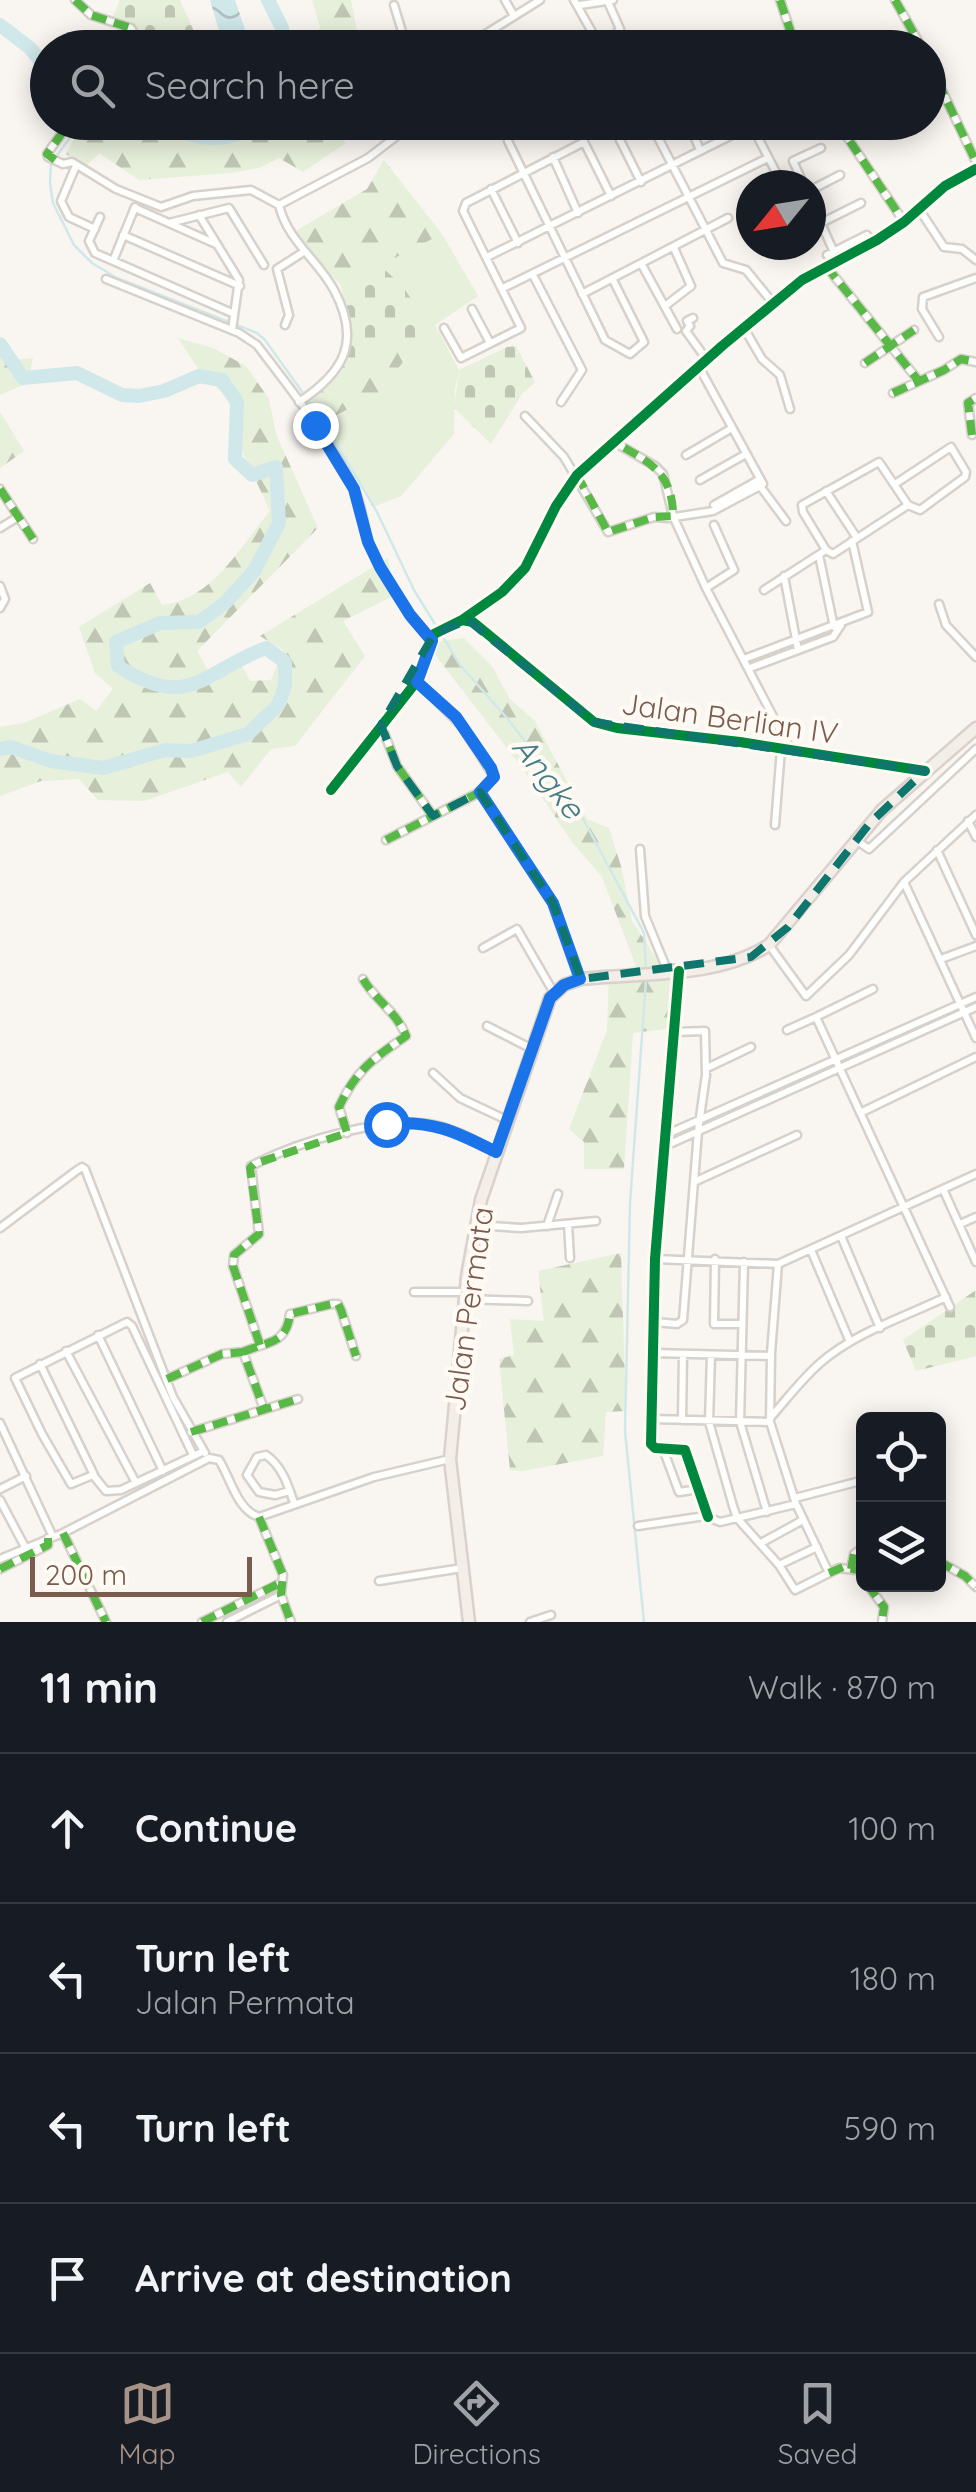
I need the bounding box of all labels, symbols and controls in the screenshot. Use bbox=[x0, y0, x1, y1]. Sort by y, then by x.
search box bbox=[30, 30, 946, 140]
icon: search bbox=[65, 58, 120, 113]
text: Search here bbox=[145, 61, 355, 109]
north arrow bbox=[736, 170, 826, 260]
route end bbox=[293, 403, 339, 449]
street label: Jalan Berlian IV bbox=[619, 684, 841, 752]
water label: Angke bbox=[504, 728, 595, 828]
route start bbox=[364, 1102, 410, 1148]
street label: Jalan Permata bbox=[435, 1204, 501, 1414]
map controls bbox=[856, 1412, 946, 1592]
button: locate bbox=[856, 1412, 946, 1502]
button: layers bbox=[856, 1502, 946, 1592]
scale bar bbox=[30, 1552, 252, 1596]
text: 200 m bbox=[45, 1557, 127, 1592]
text: 11 min bbox=[40, 1661, 158, 1714]
text: Walk · 870 m bbox=[748, 1667, 936, 1707]
icon: ahead bbox=[40, 1801, 95, 1856]
text: Continue bbox=[135, 1804, 297, 1852]
text: 100 m bbox=[848, 1808, 936, 1848]
text: Turn left bbox=[135, 1934, 291, 1982]
icon: left bbox=[40, 1951, 95, 2006]
text: 180 m bbox=[850, 1958, 936, 1998]
text: Jalan Permata bbox=[135, 1982, 355, 2022]
icon: left bbox=[40, 2101, 95, 2156]
text: Turn left bbox=[135, 2104, 291, 2152]
text: 590 m bbox=[844, 2108, 936, 2148]
icon: arrive bbox=[40, 2251, 95, 2306]
text: Arrive at destination bbox=[135, 2254, 512, 2302]
tab: Map bbox=[118, 2376, 176, 2471]
tab: Directions bbox=[412, 2376, 541, 2471]
tab: Saved bbox=[778, 2376, 858, 2471]

